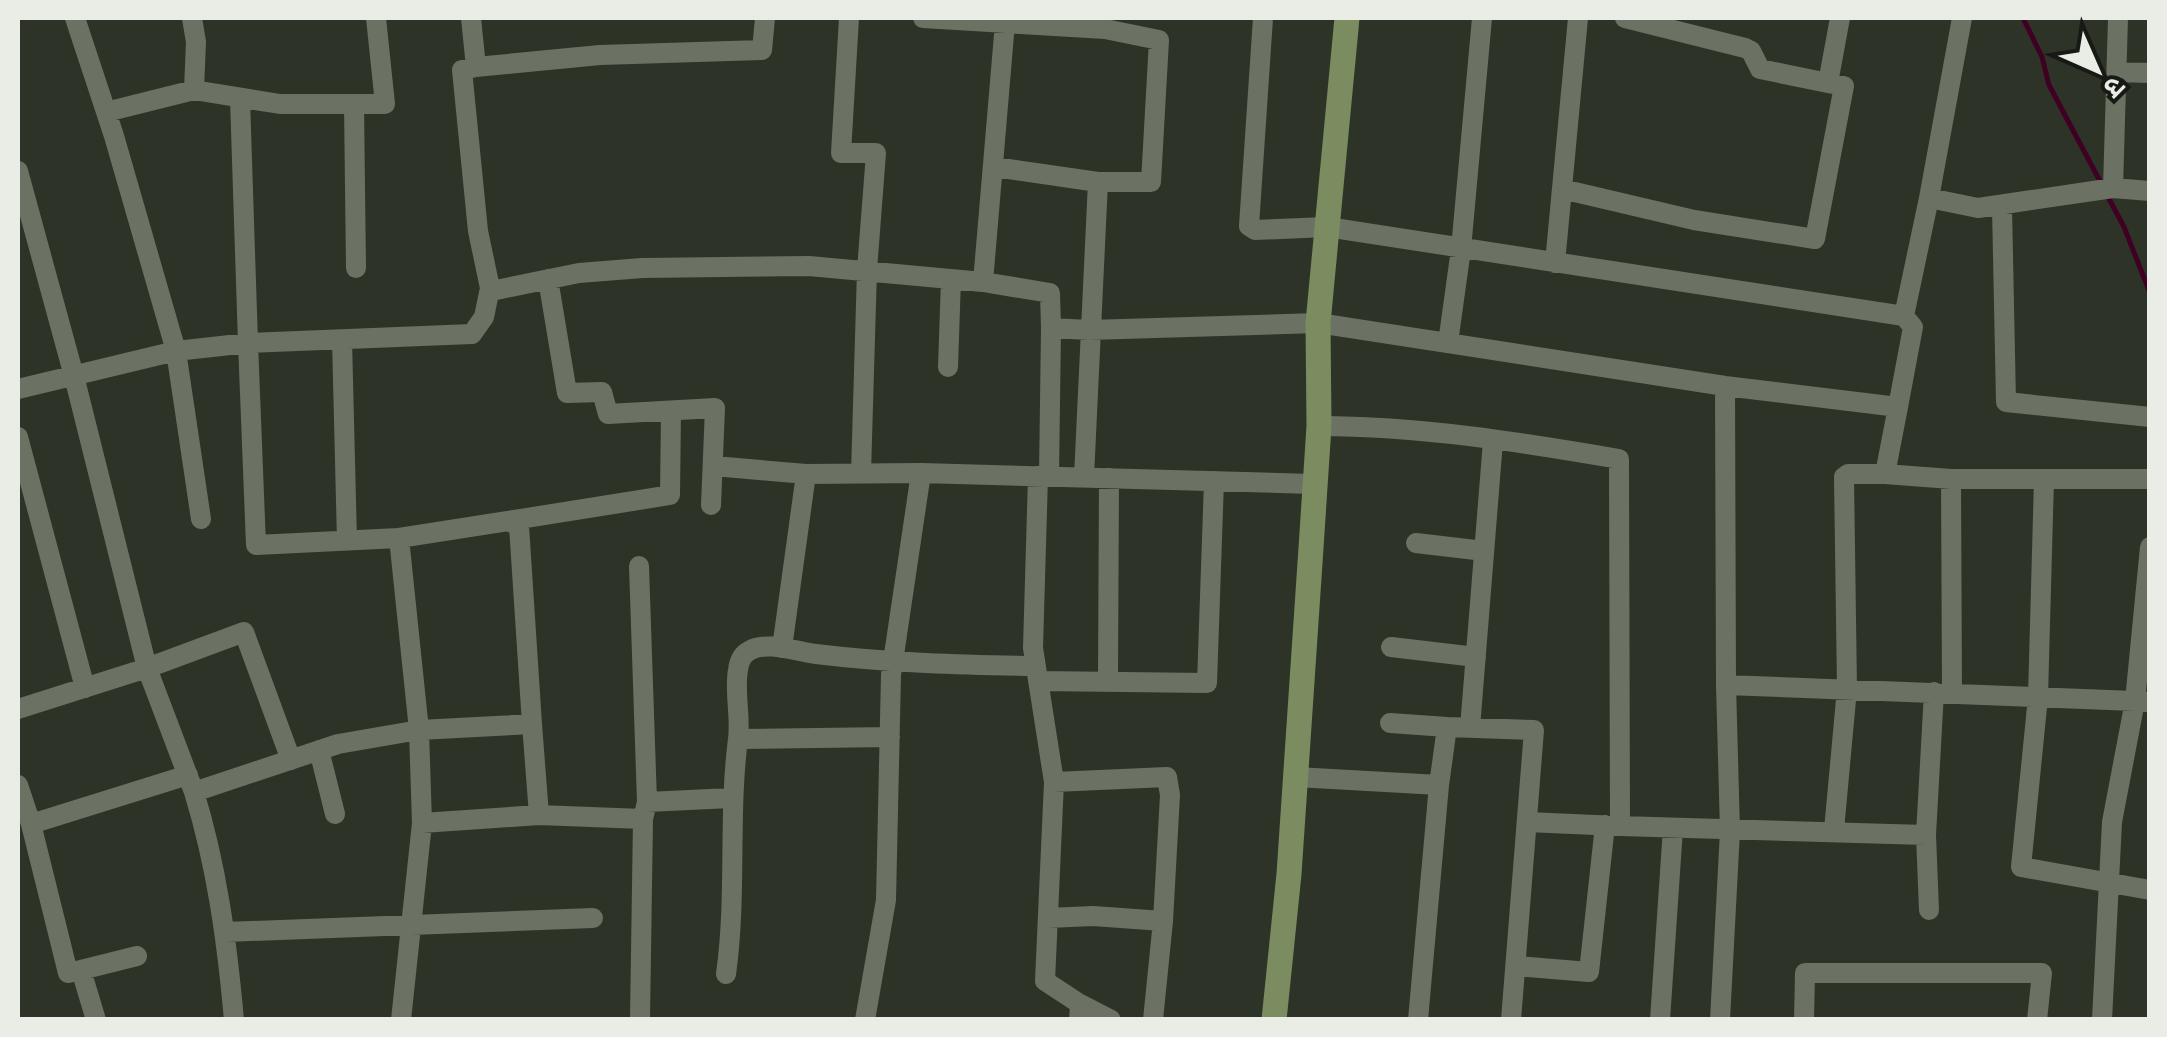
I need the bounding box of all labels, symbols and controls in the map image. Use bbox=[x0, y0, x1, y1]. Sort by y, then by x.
north arrow bbox=[2047, 20, 2147, 120]
text: उ bbox=[2096, 70, 2135, 108]

